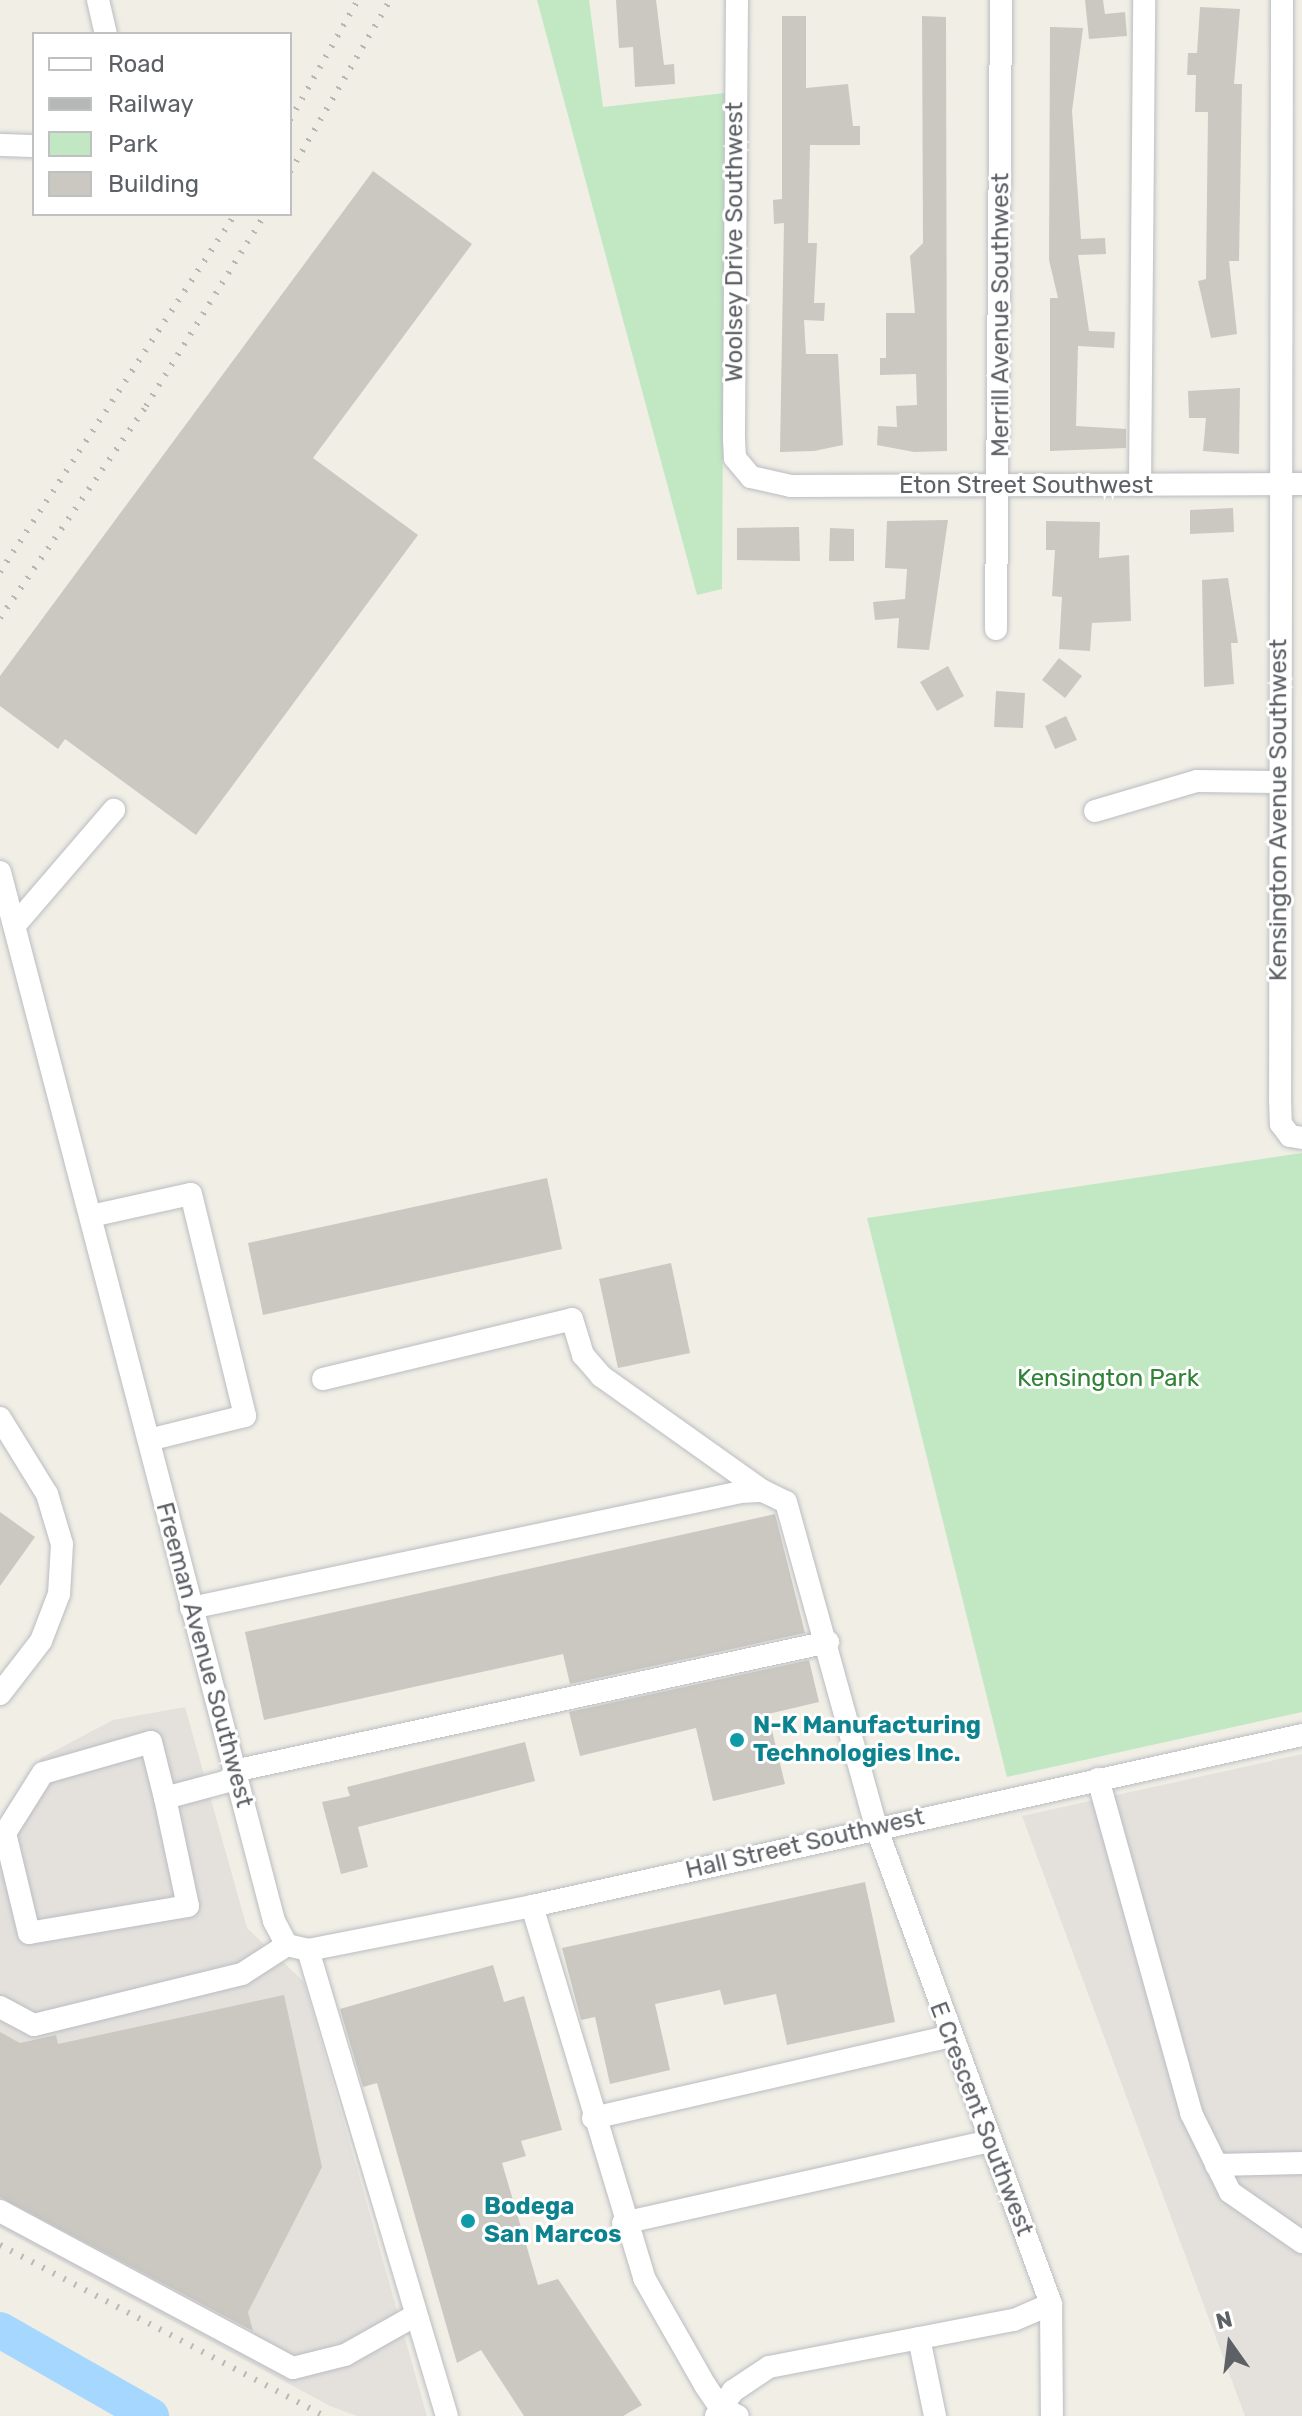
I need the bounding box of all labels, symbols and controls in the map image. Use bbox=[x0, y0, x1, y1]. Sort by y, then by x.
legend bbox=[32, 32, 292, 216]
text: Road bbox=[108, 50, 165, 78]
text: Railway bbox=[108, 90, 194, 118]
street label: Woolsey Drive Southwest bbox=[721, 101, 749, 383]
text: Park bbox=[108, 130, 158, 158]
text: Building bbox=[108, 170, 199, 198]
street label: Merrill Avenue Southwest bbox=[987, 173, 1015, 457]
street label: Eton Street Southwest bbox=[899, 472, 1153, 500]
street label: Kensington Avenue Southwest bbox=[1265, 638, 1293, 982]
park label: Kensington Park bbox=[1017, 1365, 1199, 1393]
street label: Freeman Avenue Southwest bbox=[149, 1499, 259, 1811]
place label: N-K Manufacturing Technologies Inc. bbox=[753, 1712, 981, 1768]
marker: N-K Manufacturing Technologies Inc. bbox=[728, 1731, 746, 1749]
street label: Hall Street Southwest bbox=[683, 1803, 927, 1885]
street label: E Crescent Southwest bbox=[923, 1998, 1039, 2240]
place label: Bodega San Marcos bbox=[484, 2193, 622, 2249]
marker: Bodega San Marcos bbox=[459, 2212, 477, 2230]
north arrow bbox=[1190, 2304, 1270, 2384]
text: N bbox=[1213, 2305, 1235, 2335]

